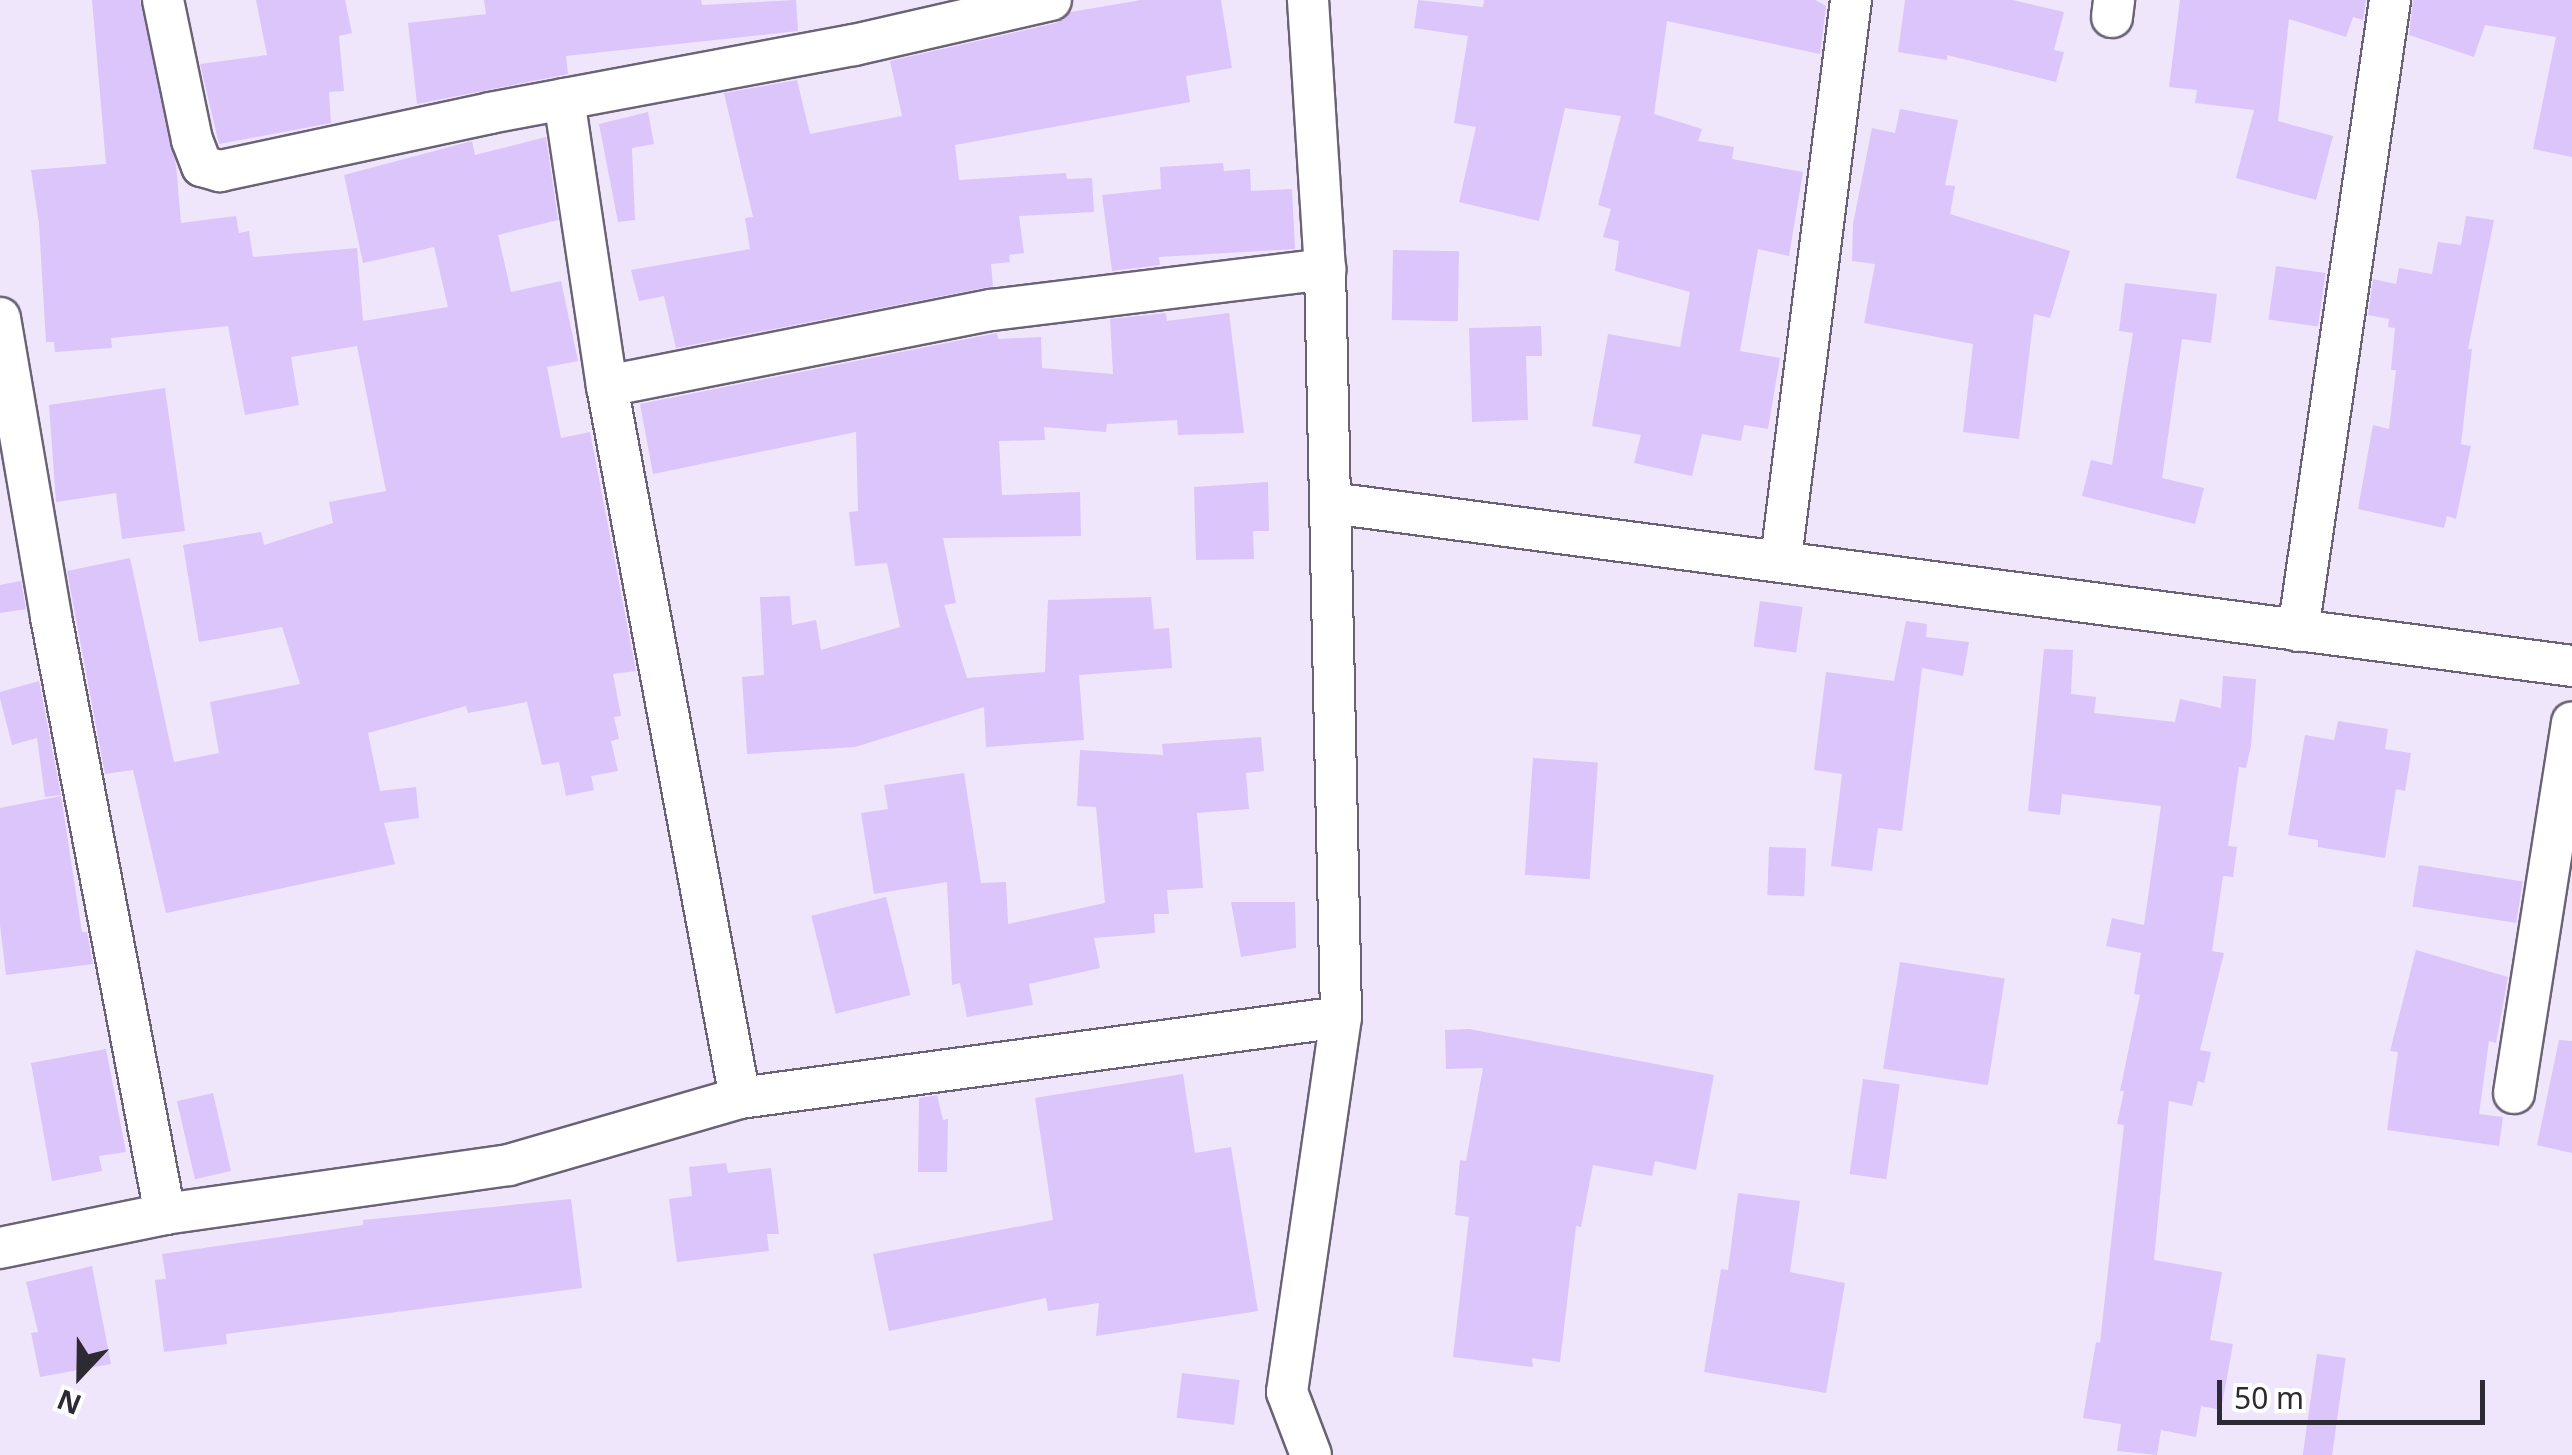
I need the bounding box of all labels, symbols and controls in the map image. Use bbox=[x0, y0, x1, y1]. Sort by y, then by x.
north arrow bbox=[30, 1325, 130, 1425]
scale bar bbox=[2222, 1360, 2490, 1422]
text: 50 m bbox=[2234, 1377, 2304, 1418]
text: N bbox=[51, 1381, 86, 1425]

